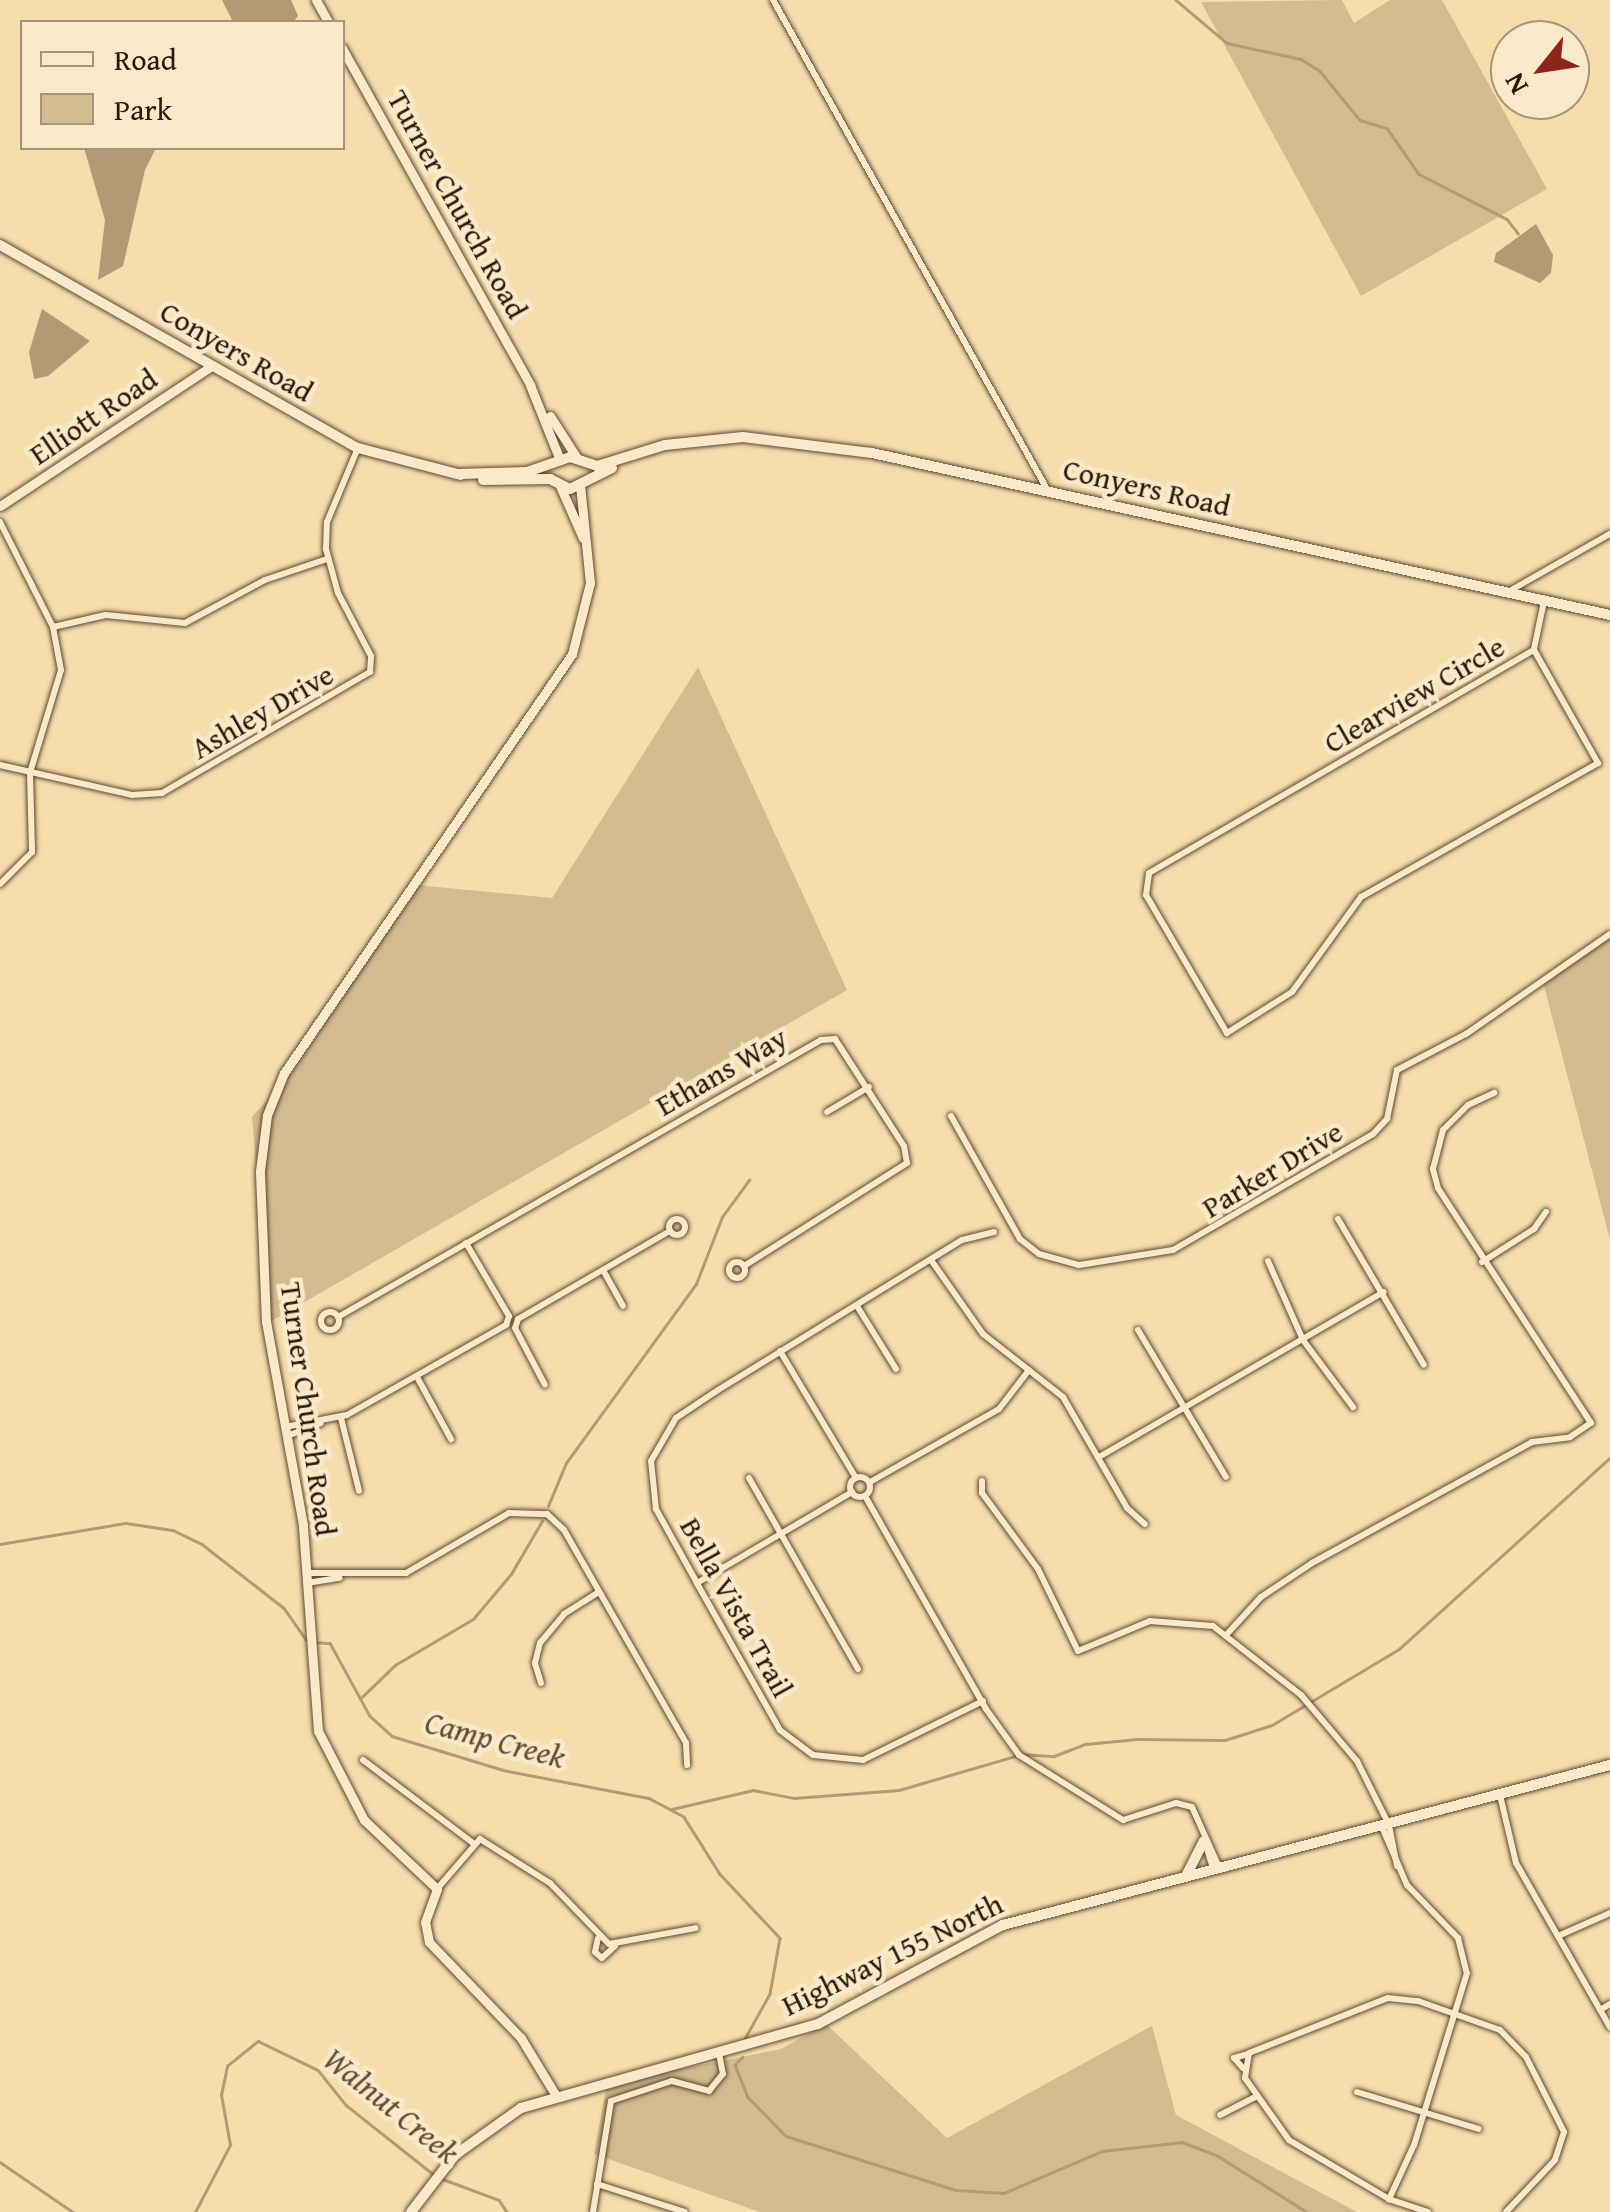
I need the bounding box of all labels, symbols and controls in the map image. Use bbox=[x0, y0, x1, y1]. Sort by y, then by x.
legend bbox=[20, 20, 345, 150]
north arrow bbox=[1490, 20, 1590, 120]
text: Road bbox=[114, 37, 177, 81]
text: N bbox=[1493, 66, 1538, 103]
street label: Turner Church Road bbox=[380, 83, 536, 325]
text: Park bbox=[114, 87, 172, 131]
street label: Conyers Road bbox=[154, 293, 320, 409]
street label: Elliott Road bbox=[22, 360, 164, 472]
street label: Conyers Road bbox=[1060, 450, 1234, 524]
street label: Clearview Circle bbox=[1317, 628, 1511, 760]
street label: Ashley Drive bbox=[184, 656, 340, 766]
street label: Ethans Way bbox=[649, 1019, 793, 1123]
street label: Parker Drive bbox=[1195, 1113, 1349, 1225]
street label: Turner Church Road bbox=[273, 1280, 345, 1538]
street label: Bella Vista Trail bbox=[673, 1511, 801, 1703]
water label: Camp Creek bbox=[421, 1703, 569, 1777]
street label: Highway 155 North bbox=[776, 1885, 1008, 2023]
water label: Walnut Creek bbox=[316, 2040, 466, 2172]

